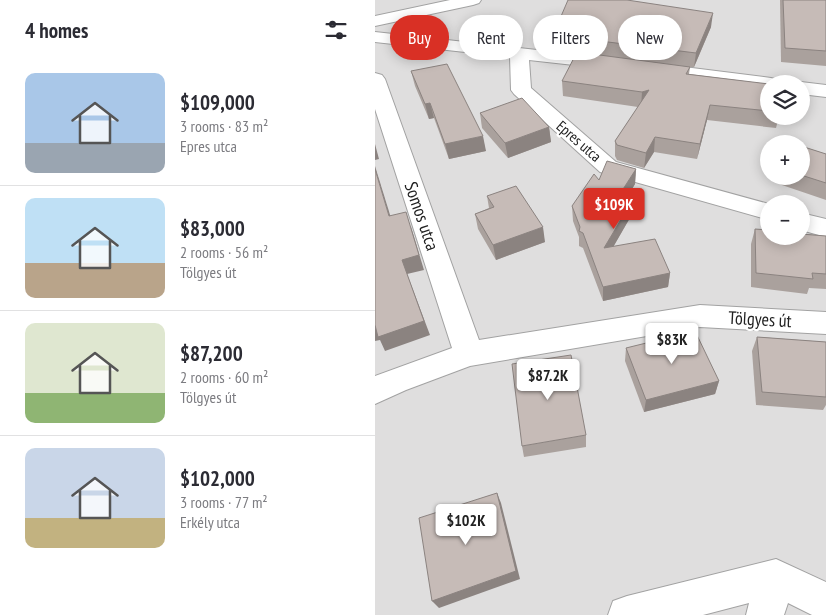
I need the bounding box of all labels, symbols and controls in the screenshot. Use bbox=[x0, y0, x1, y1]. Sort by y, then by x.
chip: Buy bbox=[390, 15, 449, 60]
chip: Rent bbox=[459, 15, 523, 60]
chip: Filters bbox=[533, 15, 608, 60]
chip: New bbox=[618, 15, 682, 60]
icon: filters bbox=[322, 16, 350, 44]
text: 4 homes bbox=[25, 17, 88, 44]
map controls bbox=[760, 75, 810, 245]
button: layers bbox=[760, 75, 810, 125]
text: $109,000 bbox=[180, 89, 255, 116]
icon: home bbox=[65, 93, 125, 153]
text: 3 rooms · 83 m² bbox=[180, 116, 268, 136]
street label: Epres utca bbox=[553, 116, 605, 166]
button: + bbox=[760, 135, 810, 185]
text: Epres utca bbox=[180, 136, 237, 156]
street label: Somos utca bbox=[400, 179, 444, 253]
pin: $109K bbox=[579, 188, 649, 230]
text: $109K bbox=[595, 194, 633, 214]
button: − bbox=[760, 195, 810, 245]
text: $83,000 bbox=[180, 215, 245, 242]
icon: home bbox=[65, 218, 125, 278]
text: 2 rooms · 56 m² bbox=[180, 242, 268, 262]
text: Tölgyes út bbox=[180, 262, 236, 282]
street label: Tölgyes út bbox=[728, 306, 792, 332]
pin: $83K bbox=[642, 322, 702, 365]
text: $83K bbox=[656, 329, 688, 349]
text: $87,200 bbox=[180, 340, 243, 367]
icon: home bbox=[65, 343, 125, 403]
pin: $87.2K bbox=[507, 358, 589, 401]
text: $87.2K bbox=[528, 365, 568, 385]
text: 2 rooms · 60 m² bbox=[180, 367, 268, 387]
text: Tölgyes út bbox=[180, 387, 236, 407]
text: $102,000 bbox=[180, 465, 255, 492]
icon: home bbox=[65, 468, 125, 528]
text: 3 rooms · 77 m² bbox=[180, 492, 268, 512]
pin: $102K bbox=[431, 504, 501, 546]
text: $102K bbox=[447, 510, 485, 530]
text: Erkély utca bbox=[180, 512, 240, 532]

